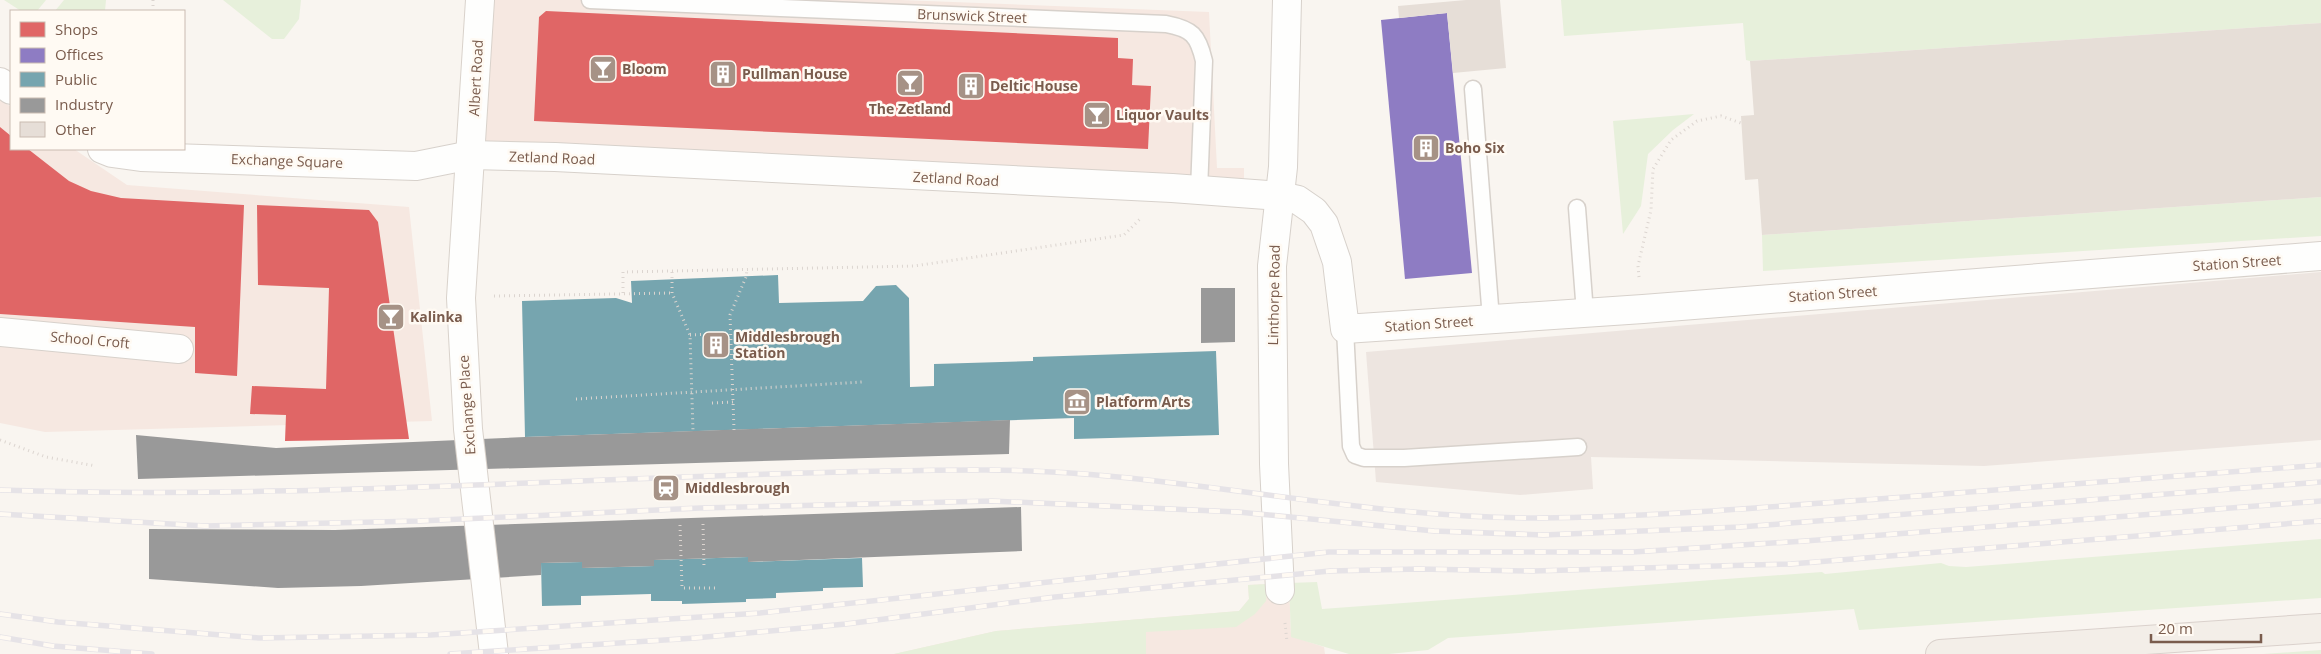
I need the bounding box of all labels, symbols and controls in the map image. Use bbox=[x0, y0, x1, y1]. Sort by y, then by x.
street label: Brunswick Street bbox=[917, 4, 1027, 27]
legend bbox=[10, 10, 185, 150]
text: Shops bbox=[55, 19, 98, 39]
street label: Albert Road bbox=[464, 39, 487, 117]
text: Offices bbox=[55, 44, 103, 64]
bar icon: Bloom bbox=[588, 54, 618, 84]
place label: Bloom bbox=[622, 59, 667, 78]
building icon: Pullman House bbox=[708, 59, 738, 89]
place label: Pullman House bbox=[742, 64, 847, 83]
bar icon: The Zetland bbox=[895, 68, 925, 98]
text: Public bbox=[55, 69, 97, 89]
building icon: Deltic House bbox=[956, 71, 986, 101]
place label: Deltic House bbox=[990, 76, 1078, 95]
text: Industry bbox=[55, 94, 113, 114]
place label: The Zetland bbox=[869, 99, 951, 118]
bar icon: Liquor Vaults bbox=[1082, 100, 1112, 130]
place label: Liquor Vaults bbox=[1116, 105, 1209, 124]
text: Other bbox=[55, 119, 96, 139]
building icon: Boho Six bbox=[1411, 133, 1441, 163]
place label: Boho Six bbox=[1445, 138, 1506, 157]
street label: Zetland Road bbox=[509, 146, 596, 169]
street label: Exchange Square bbox=[231, 149, 343, 172]
street label: Zetland Road bbox=[912, 167, 1000, 190]
street label: Linthorpe Road bbox=[1263, 245, 1284, 345]
street label: Station Street bbox=[2192, 250, 2282, 275]
street label: Station Street bbox=[1788, 281, 1878, 306]
bar icon: Kalinka bbox=[376, 302, 406, 332]
place label: Kalinka bbox=[410, 307, 463, 326]
street label: Station Street bbox=[1384, 311, 1474, 336]
street label: School Croft bbox=[50, 327, 131, 352]
place label: Middlesbrough Station bbox=[735, 327, 840, 362]
building icon: Middlesbrough Station bbox=[701, 330, 731, 360]
street label: Exchange Place bbox=[454, 354, 479, 456]
museum icon: Platform Arts bbox=[1062, 387, 1092, 417]
place label: Platform Arts bbox=[1096, 392, 1191, 411]
station icon: Middlesbrough bbox=[651, 473, 681, 503]
place label: Middlesbrough bbox=[685, 478, 790, 497]
scale bar bbox=[2151, 612, 2261, 644]
text: 20 m bbox=[2158, 618, 2193, 638]

